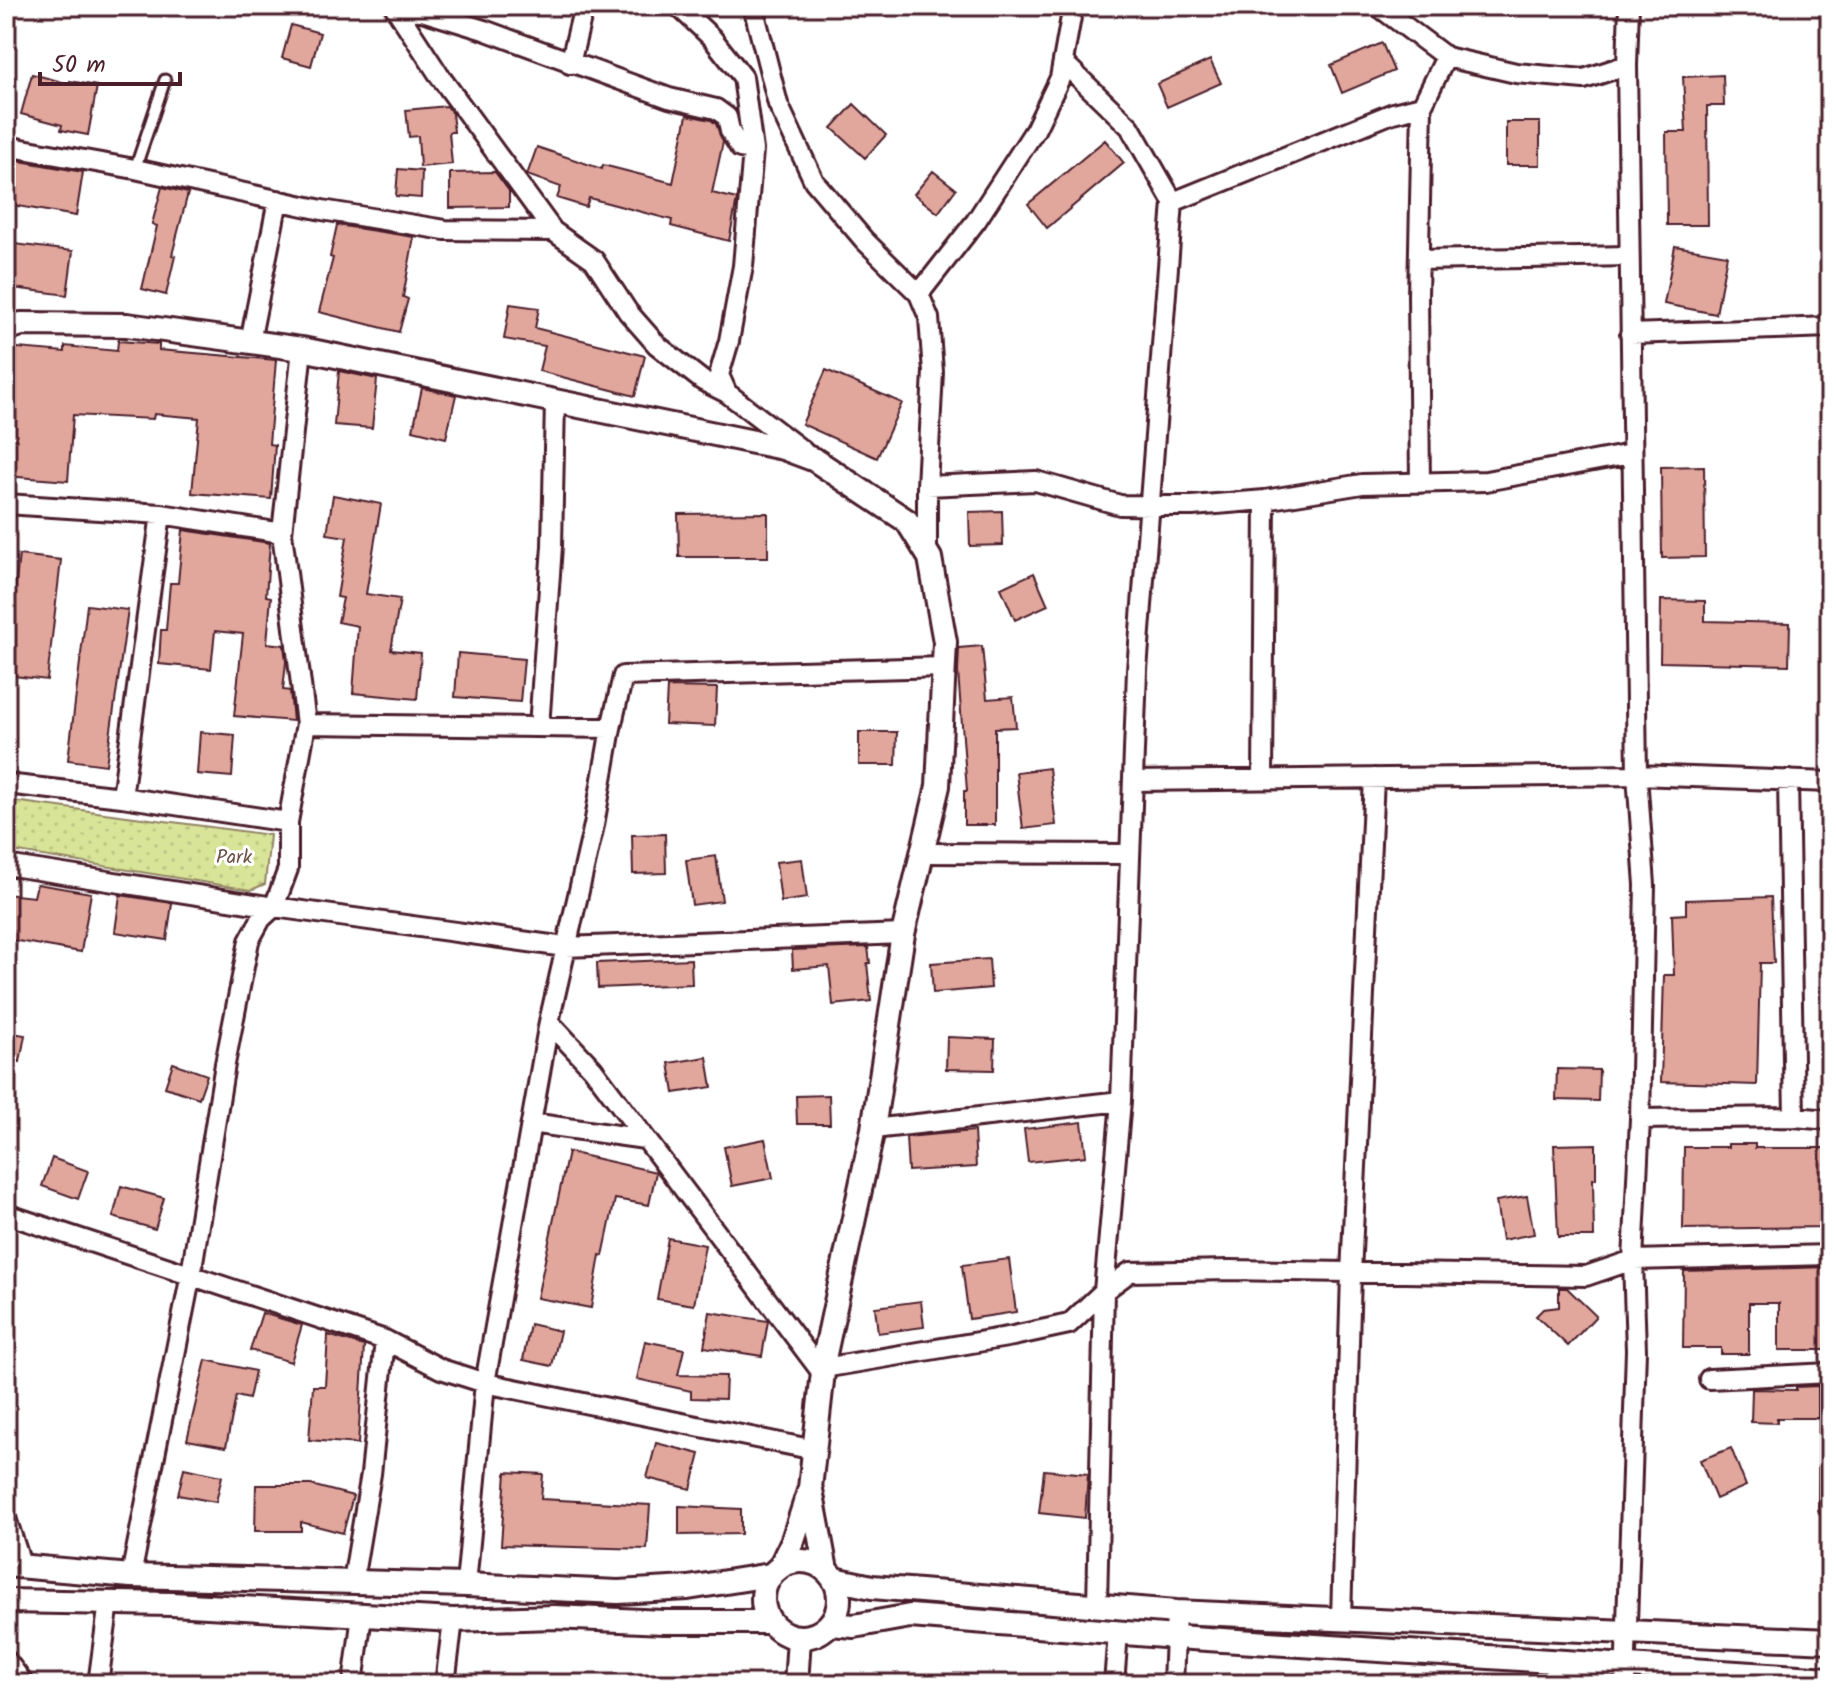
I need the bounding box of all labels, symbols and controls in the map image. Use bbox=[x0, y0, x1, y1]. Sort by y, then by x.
scale bar bbox=[40, 36, 180, 86]
text: 50 m bbox=[52, 46, 106, 85]
park label: Park bbox=[216, 842, 253, 874]

